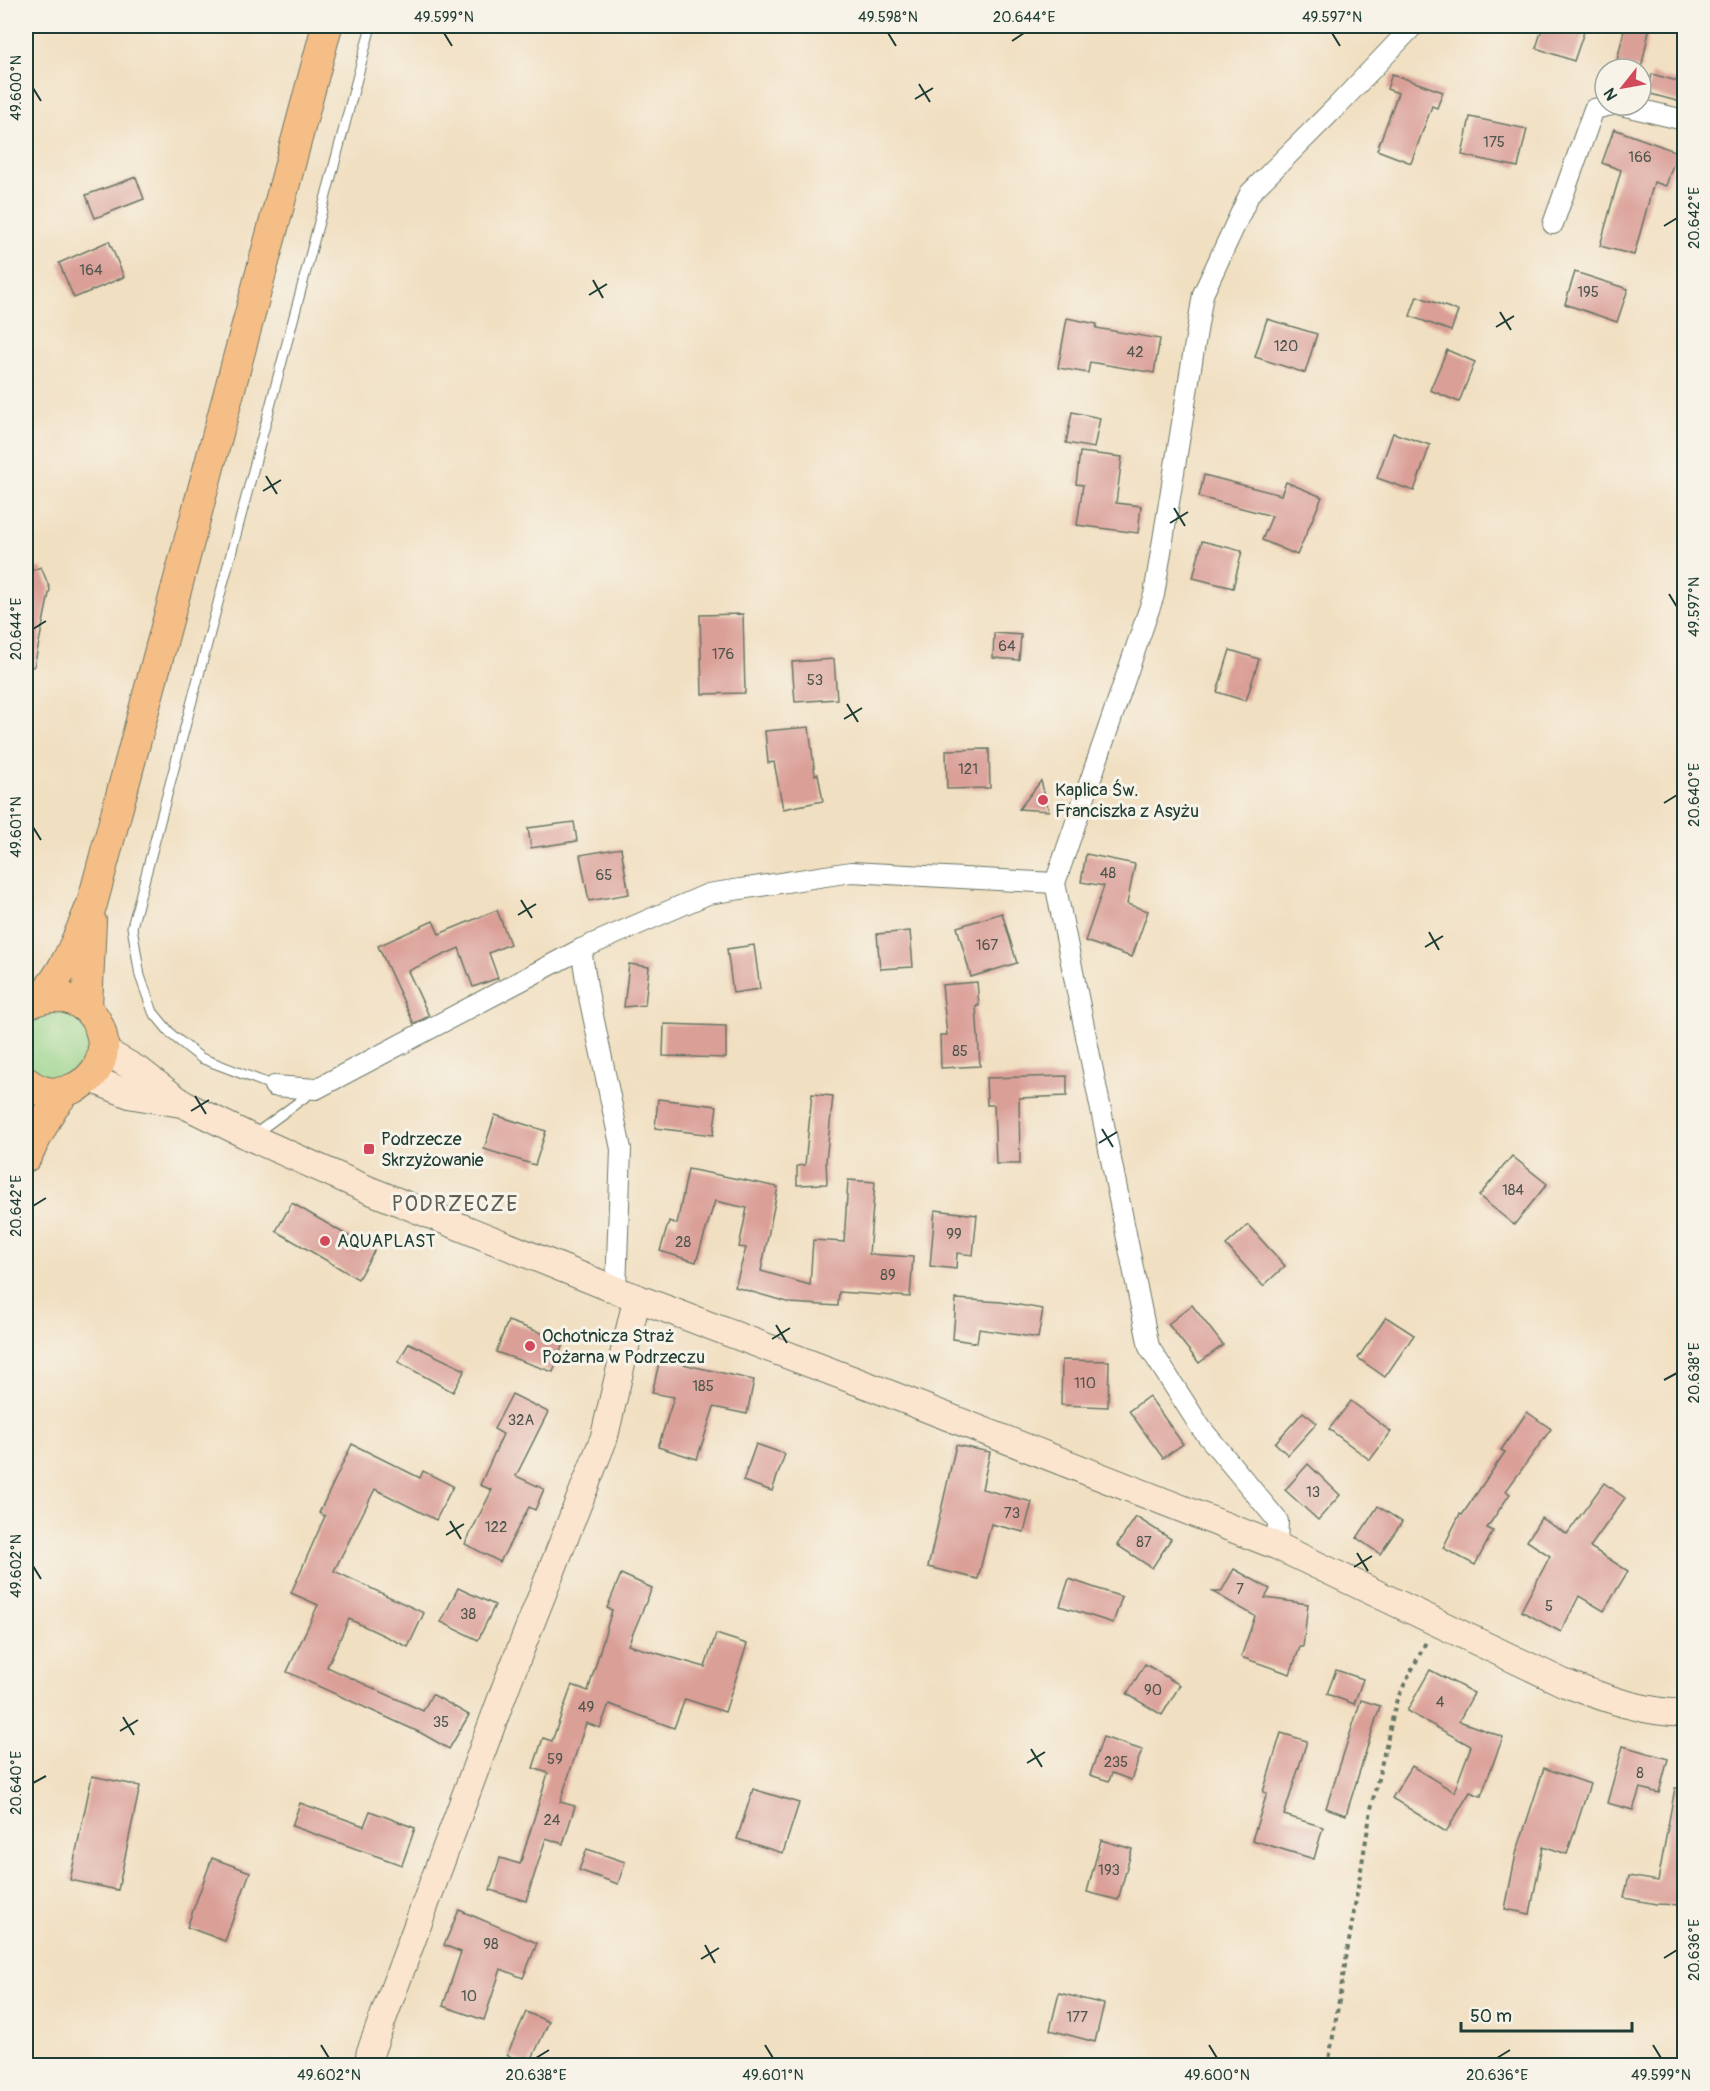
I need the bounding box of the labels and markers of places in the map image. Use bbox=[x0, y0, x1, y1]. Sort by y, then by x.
place label: Kaplica Św. Franciszka z Asyżu bbox=[1055, 779, 1199, 823]
marker: Kaplica Św. Franciszka z Asyżu bbox=[1036, 793, 1050, 807]
place label: Podrzecze Skrzyżowanie bbox=[381, 1128, 484, 1172]
marker: Podrzecze Skrzyżowanie bbox=[362, 1142, 376, 1156]
place label: AQUAPLAST bbox=[337, 1230, 436, 1253]
marker: AQUAPLAST bbox=[318, 1234, 332, 1248]
place label: Ochotnicza Straż Pożarna w Podrzeczu bbox=[542, 1325, 705, 1369]
marker: Ochotnicza Straż Pożarna w Podrzeczu bbox=[523, 1339, 537, 1353]

